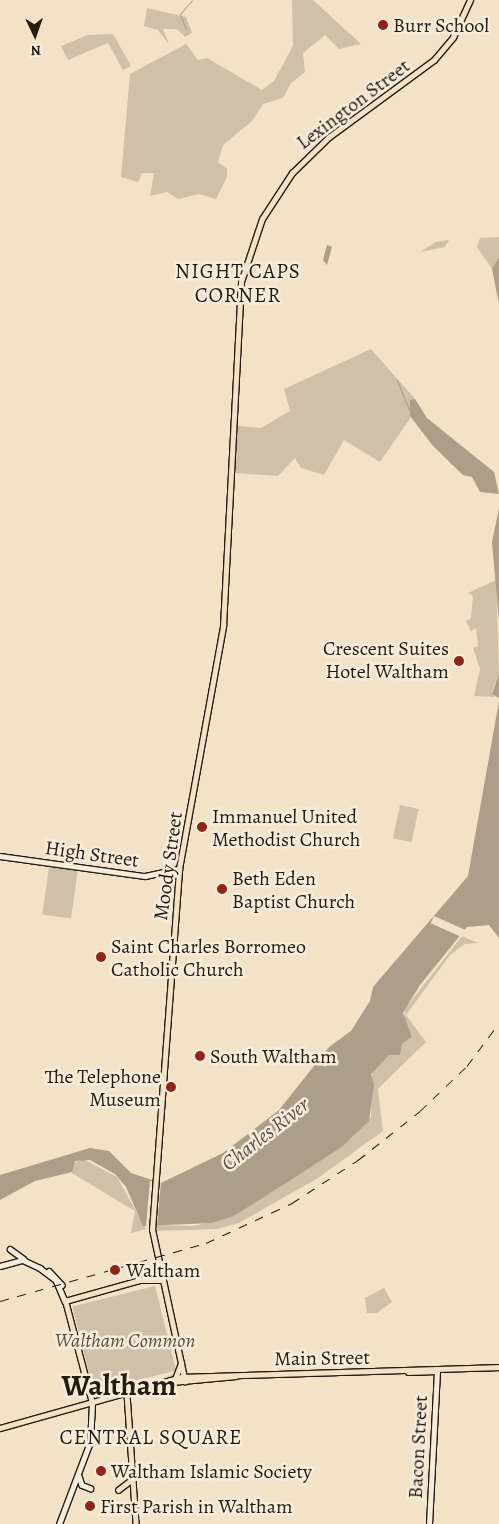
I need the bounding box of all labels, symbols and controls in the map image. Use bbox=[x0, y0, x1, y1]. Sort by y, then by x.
north arrow bbox=[10, 10, 60, 60]
place label: Burr School bbox=[393, 13, 489, 37]
marker: Burr School bbox=[377, 19, 389, 31]
text: N bbox=[30, 41, 41, 60]
street label: Lexington Street bbox=[292, 54, 414, 154]
district label: NIGHT CAPS CORNER bbox=[174, 258, 302, 308]
place label: Crescent Suites Hotel Waltham bbox=[323, 637, 449, 684]
marker: Crescent Suites Hotel Waltham bbox=[453, 655, 465, 667]
place label: Immanuel United Methodist Church bbox=[212, 804, 360, 851]
street label: Moody Street bbox=[149, 810, 187, 922]
marker: Immanuel United Methodist Church bbox=[196, 821, 208, 833]
street label: High Street bbox=[44, 836, 140, 872]
place label: Beth Eden Baptist Church bbox=[232, 866, 355, 913]
marker: Beth Eden Baptist Church bbox=[216, 883, 228, 895]
place label: Saint Charles Borromeo Catholic Church bbox=[111, 934, 306, 981]
marker: Saint Charles Borromeo Catholic Church bbox=[95, 951, 107, 963]
place label: South Waltham bbox=[210, 1044, 337, 1068]
marker: South Waltham bbox=[194, 1050, 206, 1062]
place label: The Telephone Museum bbox=[45, 1064, 161, 1111]
marker: The Telephone Museum bbox=[165, 1081, 177, 1093]
water label: Charles River bbox=[216, 1092, 314, 1176]
place label: Waltham bbox=[126, 1258, 200, 1282]
marker: Waltham bbox=[108, 1263, 122, 1277]
park label: Waltham Common bbox=[55, 1328, 195, 1352]
street label: Main Street bbox=[274, 1345, 370, 1371]
district label: Waltham bbox=[62, 1367, 176, 1403]
street label: Bacon Street bbox=[403, 1395, 433, 1499]
district label: CENTRAL SQUARE bbox=[58, 1424, 244, 1450]
place label: Waltham Islamic Society bbox=[111, 1459, 312, 1483]
marker: Waltham Islamic Society bbox=[95, 1465, 107, 1477]
place label: First Parish in Waltham bbox=[100, 1494, 293, 1518]
marker: First Parish in Waltham bbox=[84, 1500, 96, 1512]

